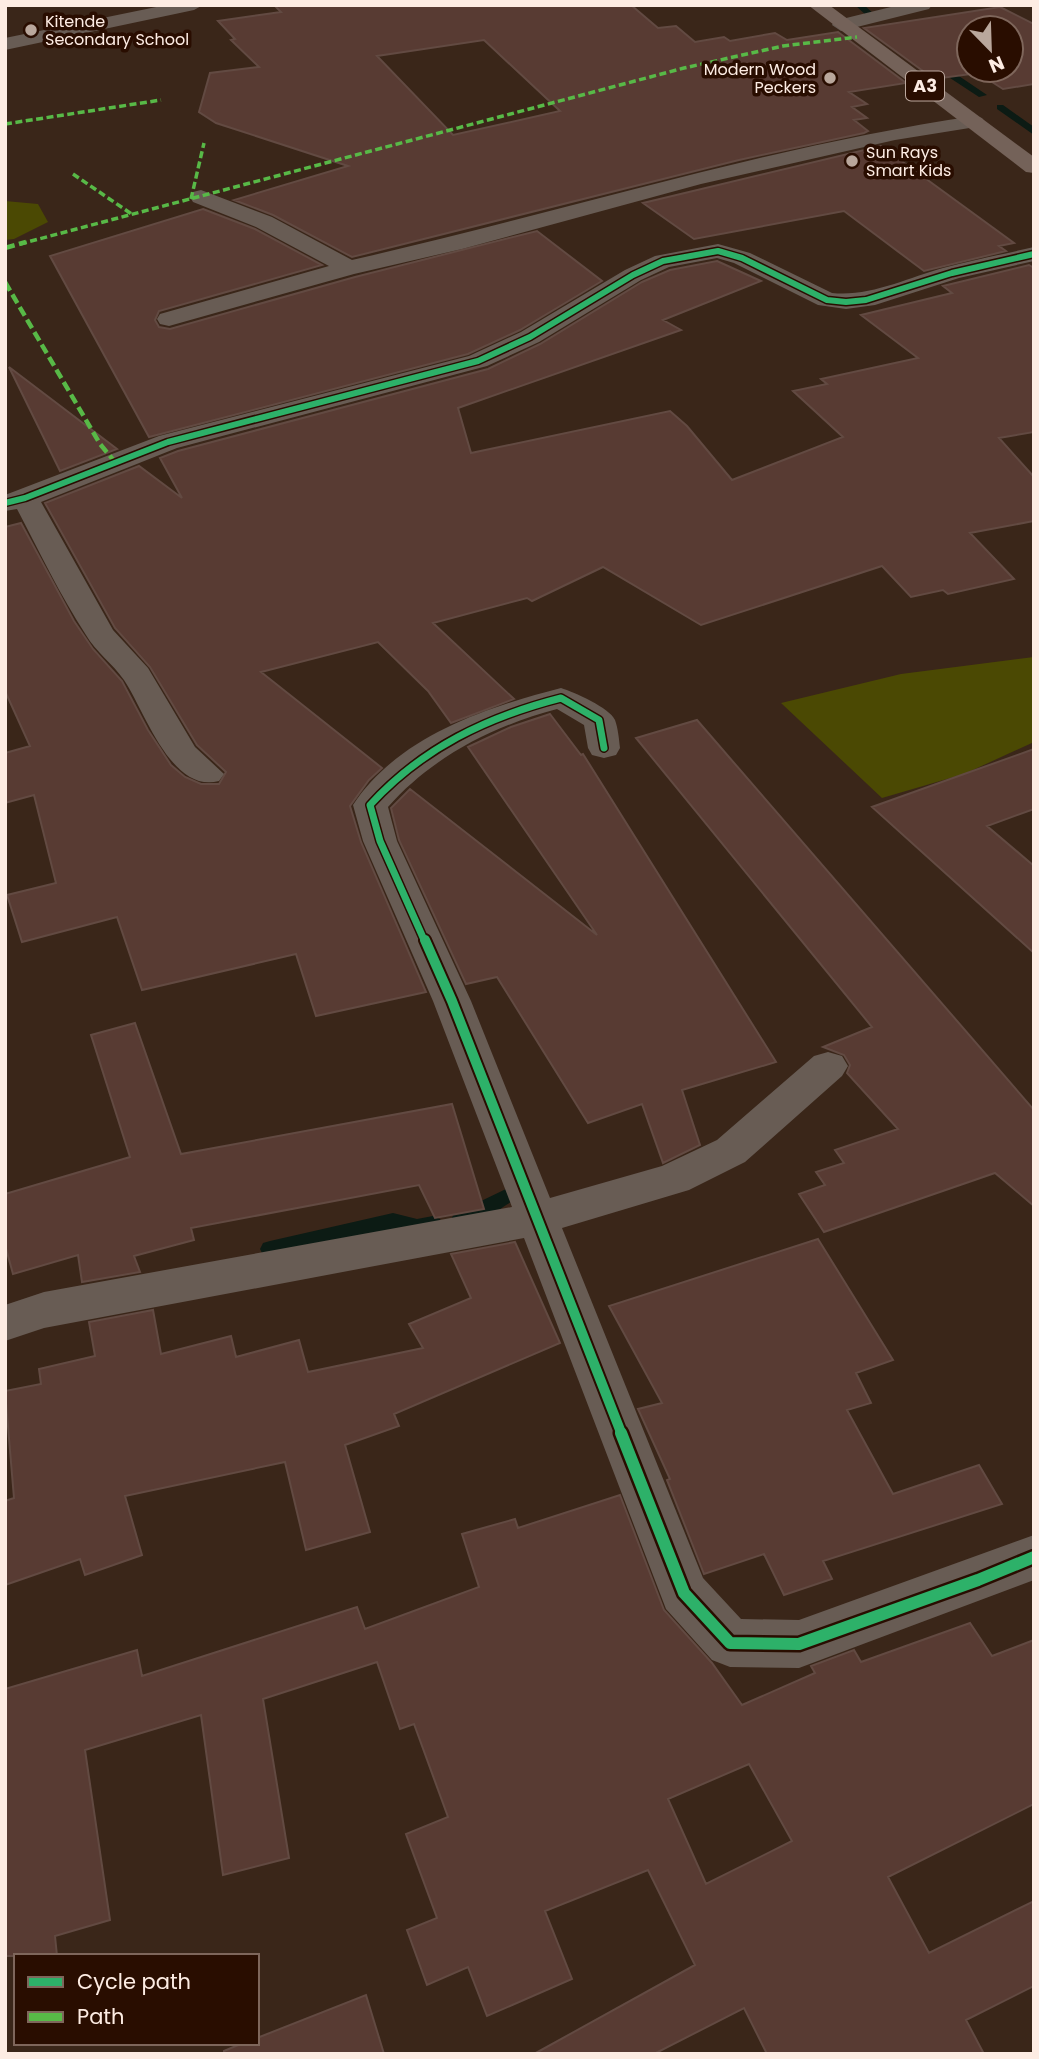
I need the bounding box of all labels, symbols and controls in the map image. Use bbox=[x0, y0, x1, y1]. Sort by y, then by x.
place label: Kitende Secondary School bbox=[45, 10, 189, 51]
north arrow bbox=[955, 14, 1025, 84]
marker: Kitende Secondary School bbox=[23, 22, 39, 38]
text: N bbox=[985, 49, 1008, 79]
place label: Modern Wood Peckers bbox=[704, 58, 816, 99]
marker: Modern Wood Peckers bbox=[822, 70, 838, 86]
road number: A3 bbox=[906, 72, 944, 100]
place label: Sun Rays Smart Kids bbox=[866, 141, 951, 182]
marker: Sun Rays Smart Kids bbox=[844, 153, 860, 169]
legend bbox=[14, 1954, 259, 2045]
text: Cycle path bbox=[77, 1967, 191, 1996]
text: Path bbox=[77, 2002, 124, 2031]

